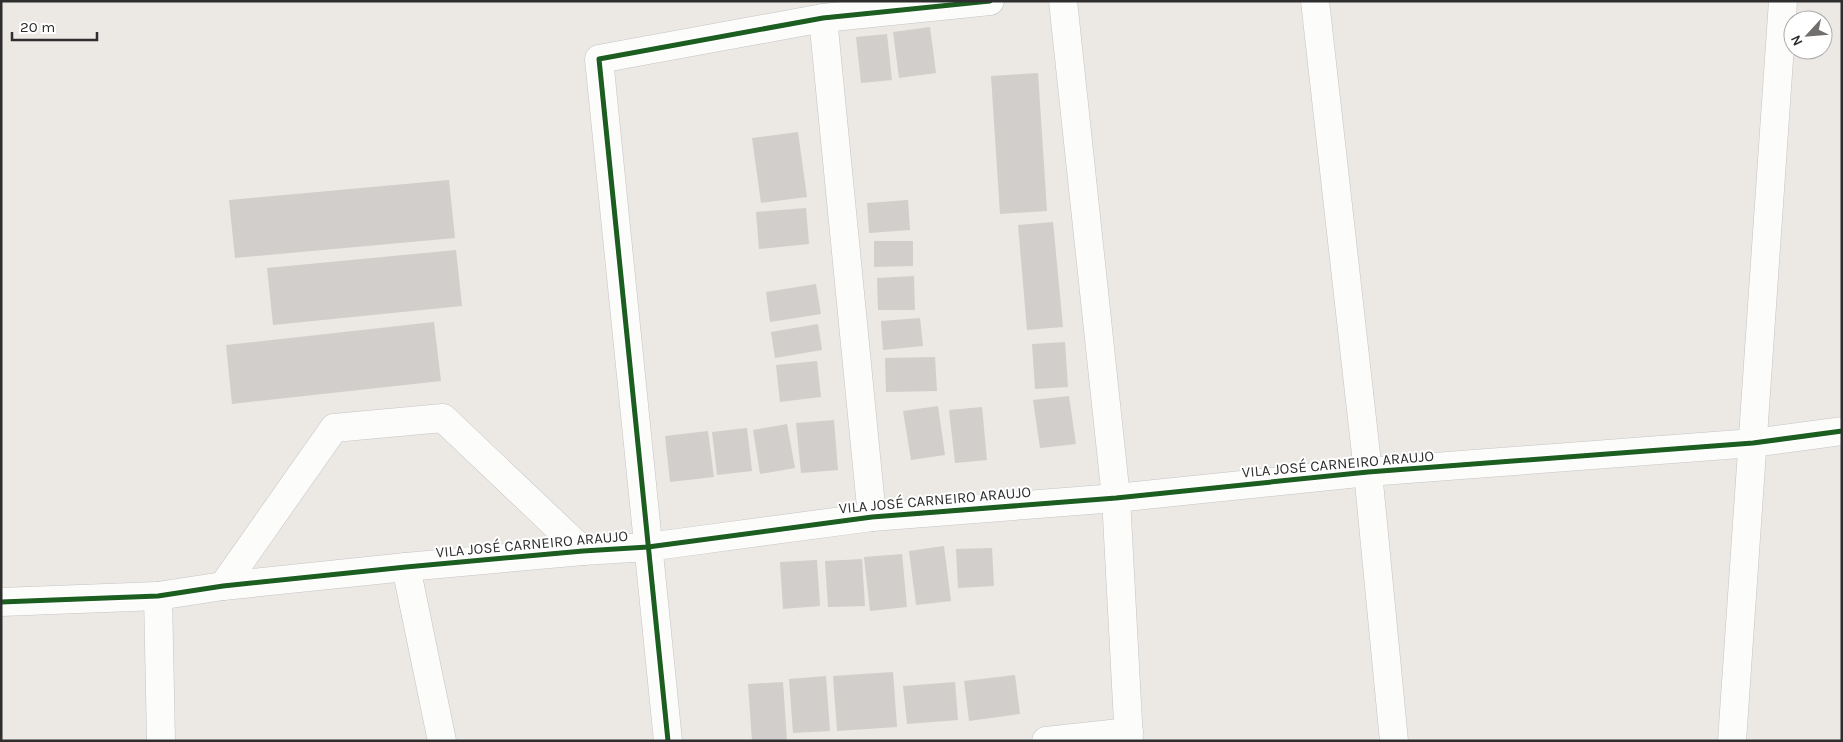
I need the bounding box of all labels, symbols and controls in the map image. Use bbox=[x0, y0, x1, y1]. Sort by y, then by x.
scale bar bbox=[12, 10, 98, 42]
north arrow bbox=[1783, 10, 1833, 60]
text: 20 m bbox=[20, 18, 55, 36]
text: N bbox=[1787, 32, 1807, 49]
street label: VILA JOSÉ CARNEIRO ARAUJO bbox=[1241, 447, 1435, 481]
street label: VILA JOSÉ CARNEIRO ARAUJO bbox=[838, 483, 1032, 517]
street label: VILA JOSÉ CARNEIRO ARAUJO bbox=[435, 527, 629, 561]

